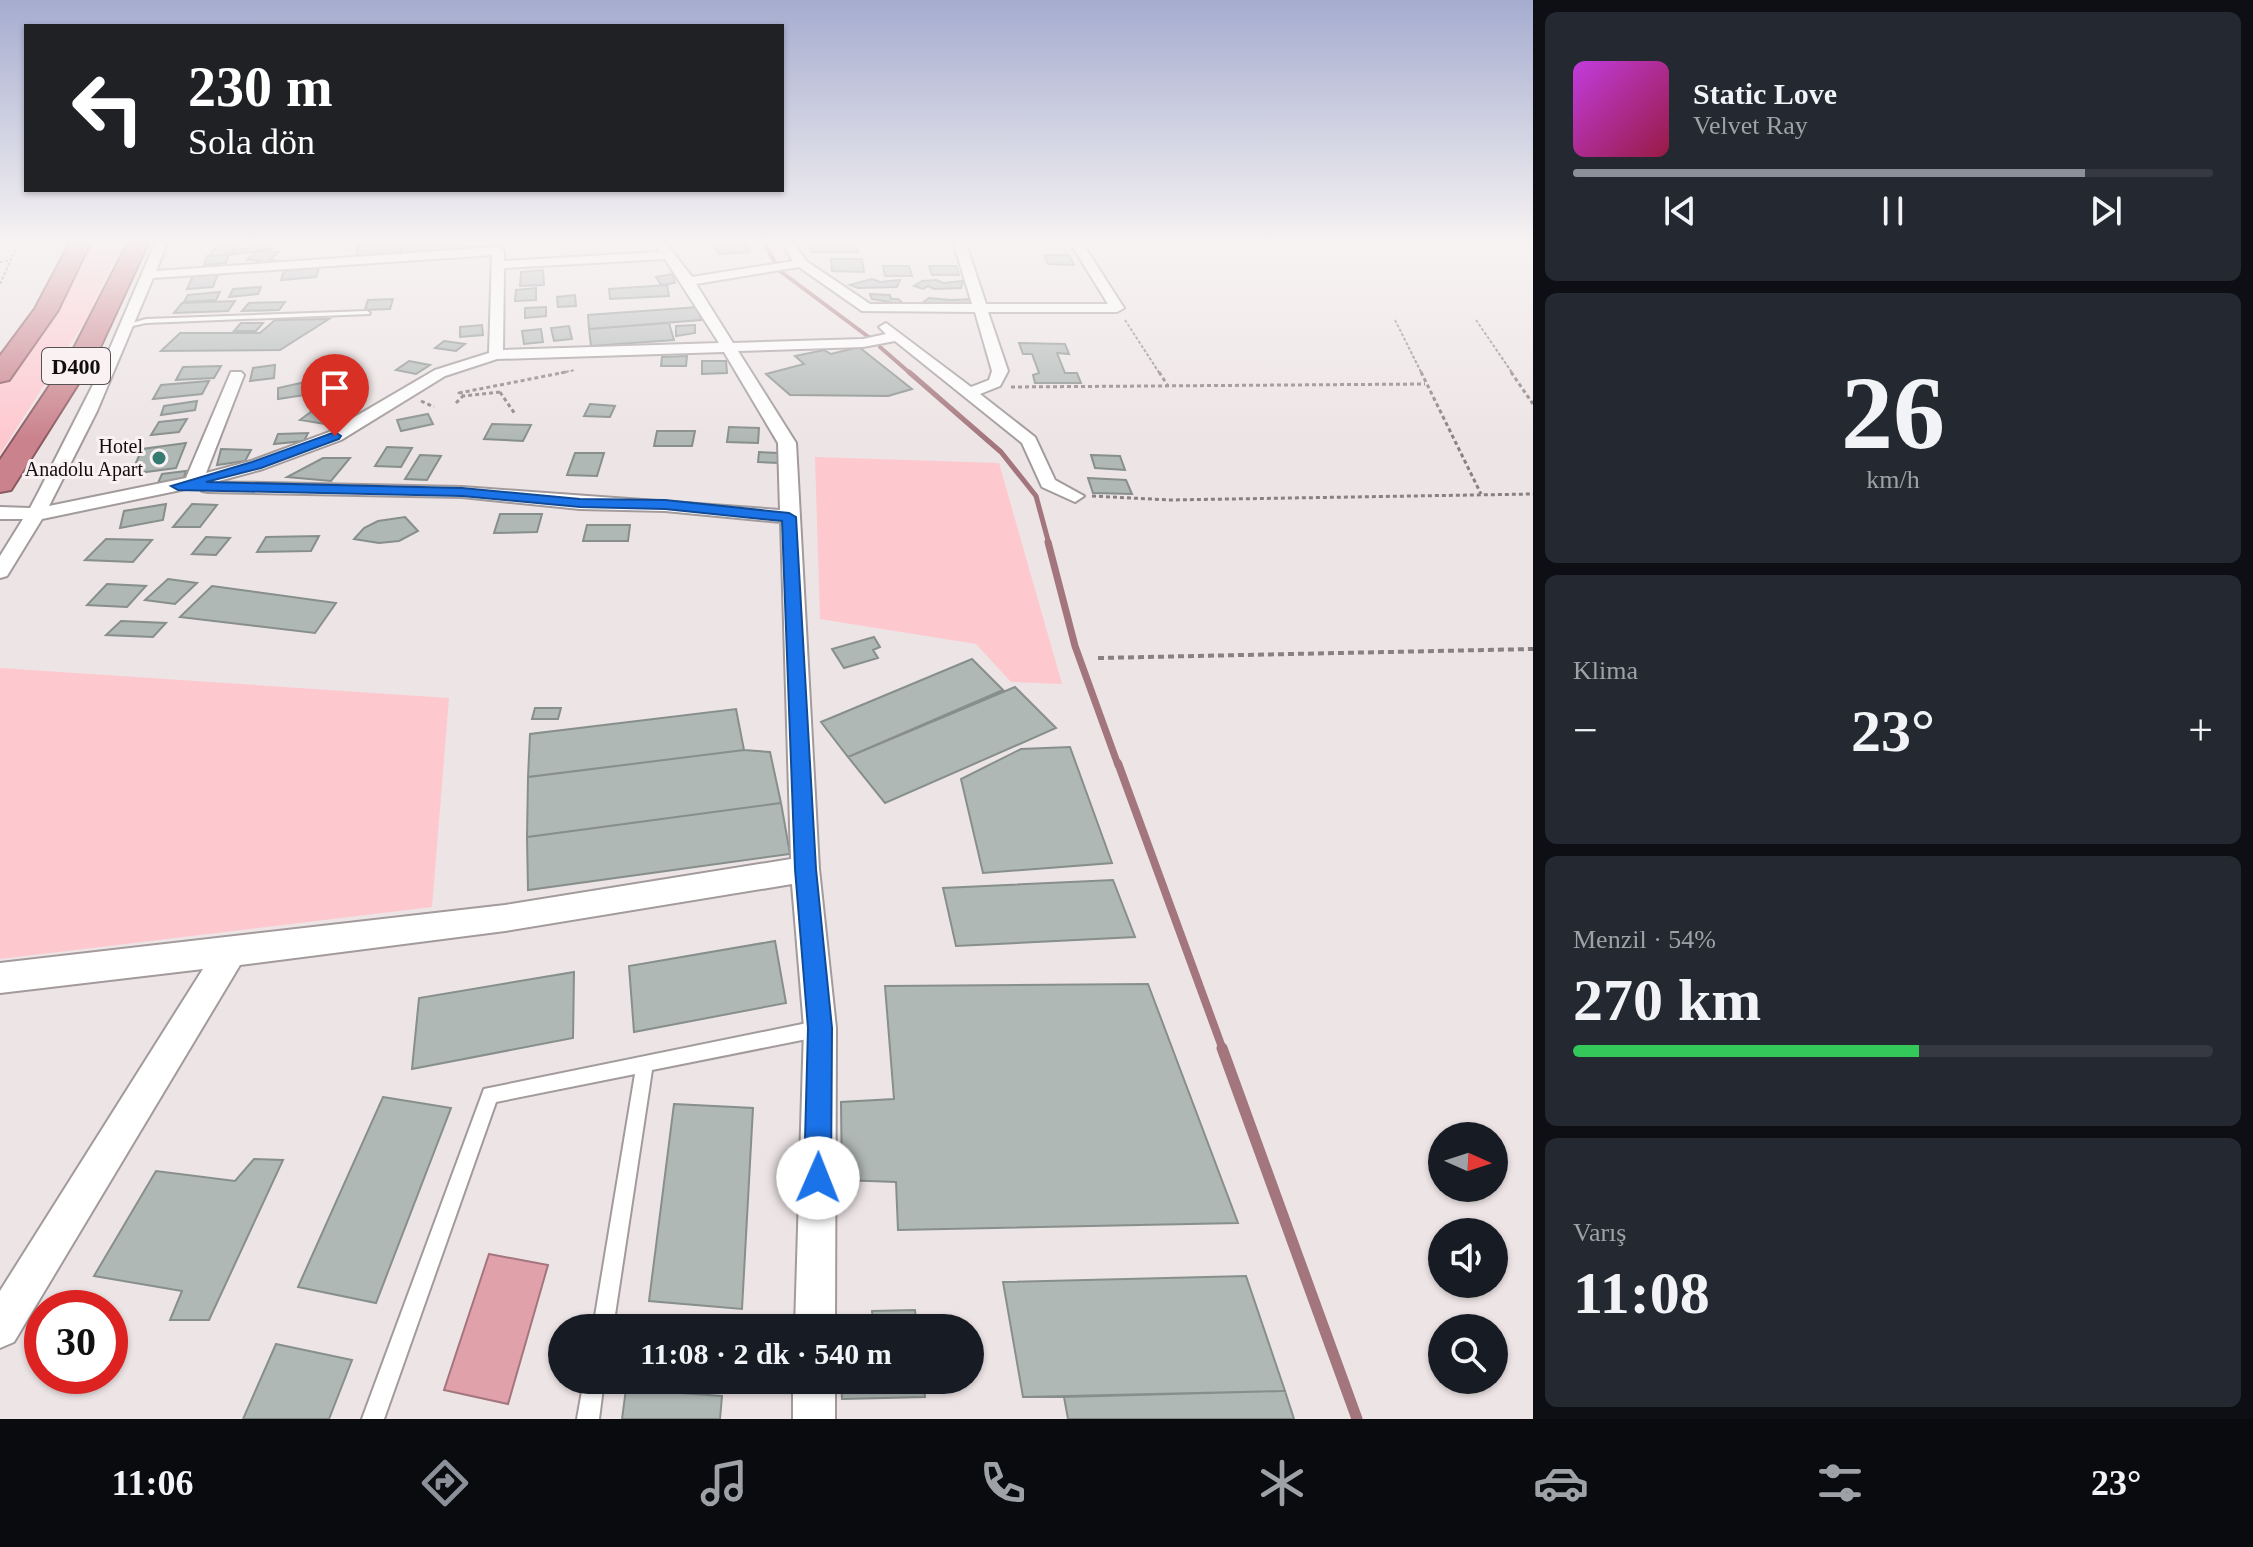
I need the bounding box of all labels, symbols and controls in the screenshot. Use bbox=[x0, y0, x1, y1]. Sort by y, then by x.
icon: left bbox=[56, 56, 160, 160]
text: 230 m bbox=[188, 56, 333, 118]
text: Static Love bbox=[1693, 77, 1837, 110]
text: Velvet Ray bbox=[1693, 111, 1808, 140]
text: Sola dön bbox=[188, 122, 315, 162]
icon: previous bbox=[1658, 189, 1702, 233]
icon: pause bbox=[1871, 189, 1915, 233]
icon: next bbox=[2084, 189, 2128, 233]
road number: D400 bbox=[42, 348, 110, 384]
pin bbox=[301, 354, 369, 436]
text: 26 bbox=[1841, 355, 1945, 470]
icon: arrive bbox=[313, 366, 357, 410]
place label: Hotel Anadolu Apart bbox=[25, 435, 143, 481]
marker: Hotel Anadolu Apart bbox=[150, 449, 168, 467]
text: km/h bbox=[1866, 465, 1920, 494]
text: Klima bbox=[1573, 656, 1638, 685]
text: 23° bbox=[1851, 698, 1935, 764]
text: − bbox=[1573, 706, 1598, 755]
text: + bbox=[2188, 706, 2213, 755]
text: Menzil · 54% bbox=[1573, 925, 1716, 954]
text: 270 km bbox=[1573, 967, 1761, 1033]
north arrow bbox=[1428, 1122, 1508, 1202]
map controls bbox=[1428, 1122, 1508, 1394]
position arrow bbox=[776, 1136, 860, 1220]
button: sound bbox=[1428, 1218, 1508, 1298]
text: Varış bbox=[1573, 1218, 1626, 1247]
text: 11:08 bbox=[1573, 1260, 1710, 1326]
speed limit sign: 30 bbox=[24, 1290, 128, 1394]
button: search bbox=[1428, 1314, 1508, 1394]
text: 11:08 · 2 dk · 540 m bbox=[640, 1337, 892, 1370]
icon: directions bbox=[417, 1455, 473, 1511]
icon: music bbox=[696, 1455, 752, 1511]
icon: phone bbox=[975, 1455, 1031, 1511]
icon: climate bbox=[1254, 1455, 1310, 1511]
icon: car bbox=[1533, 1455, 1589, 1511]
icon: filters bbox=[1812, 1455, 1868, 1511]
text: 11:06 bbox=[112, 1463, 194, 1503]
text: 23° bbox=[2091, 1463, 2141, 1503]

